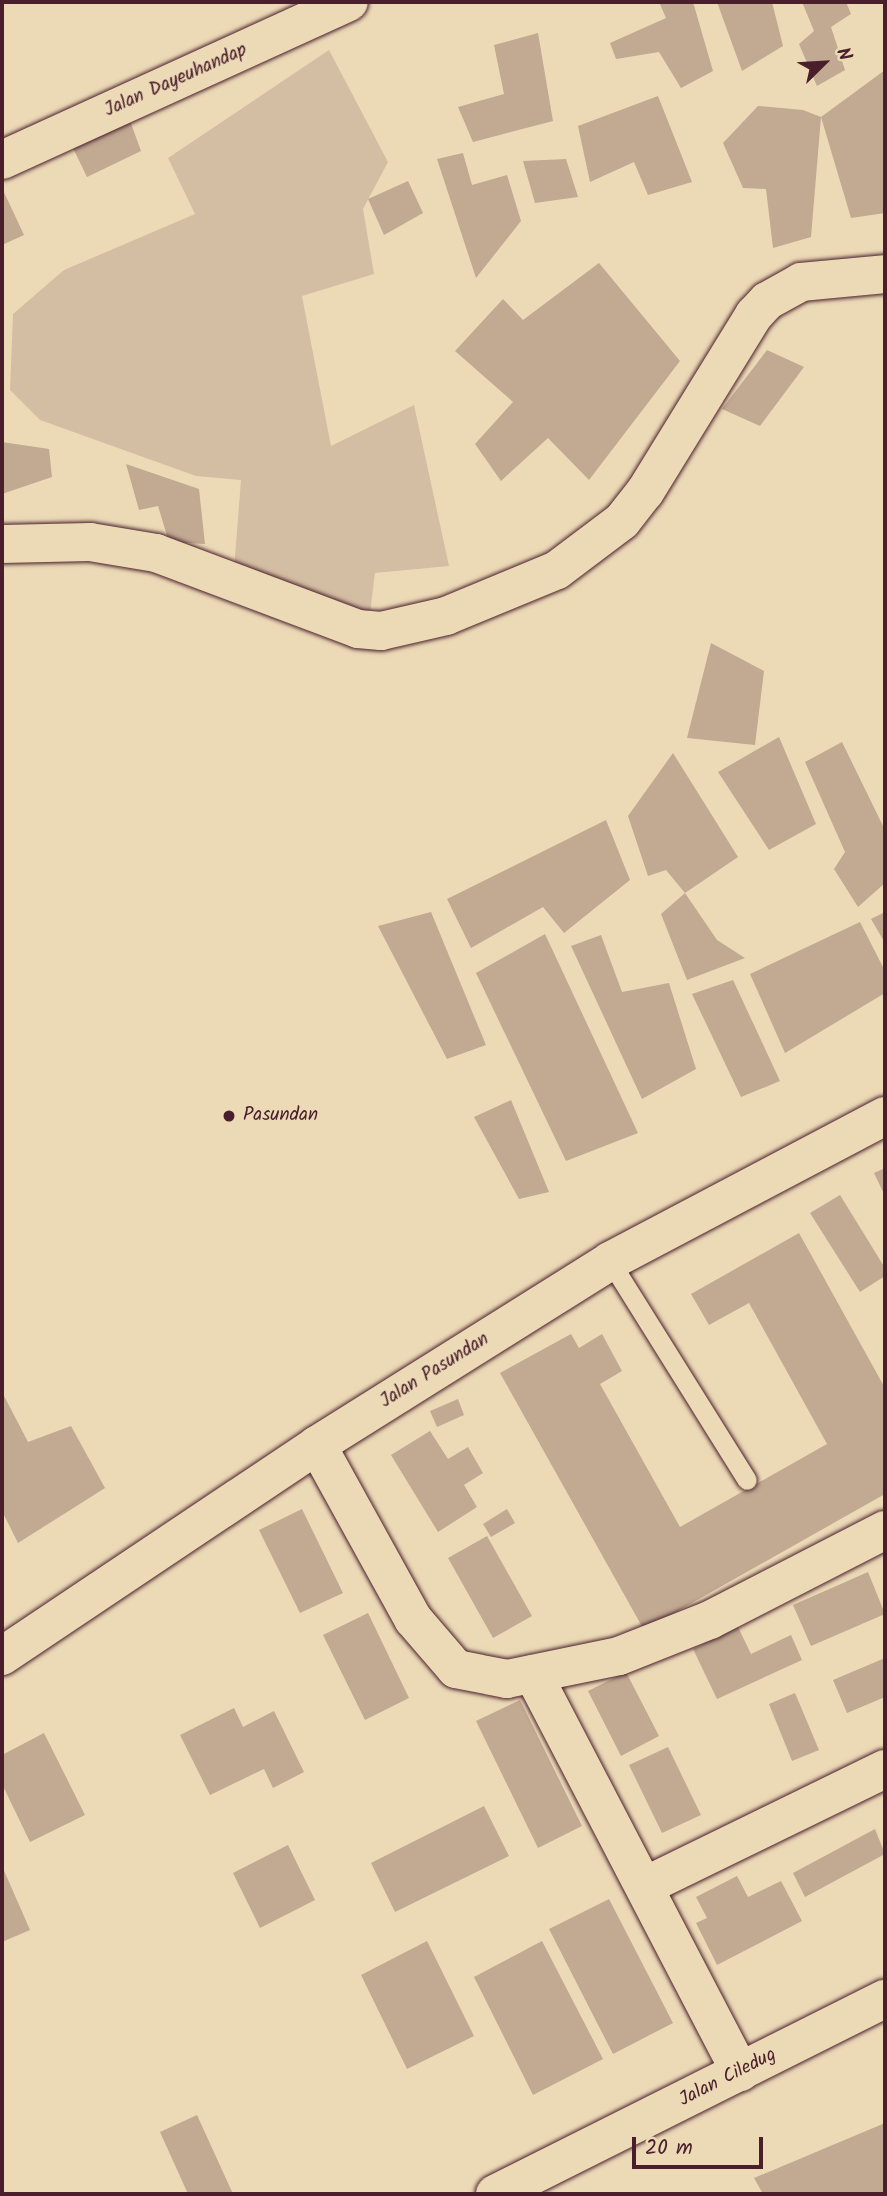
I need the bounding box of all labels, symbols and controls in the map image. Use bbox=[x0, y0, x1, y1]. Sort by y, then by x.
north arrow bbox=[789, 28, 859, 98]
street label: Jalan Dayeuhandap bbox=[101, 39, 251, 123]
text: N bbox=[827, 43, 859, 66]
place label: Pasundan bbox=[243, 1105, 318, 1127]
marker: Pasundan bbox=[221, 1108, 237, 1124]
street label: Jalan Pasundan bbox=[376, 1328, 494, 1414]
street label: Jalan Ciledug bbox=[676, 2044, 780, 2112]
scale bar bbox=[635, 2122, 766, 2166]
text: 20 m bbox=[645, 2132, 693, 2165]

